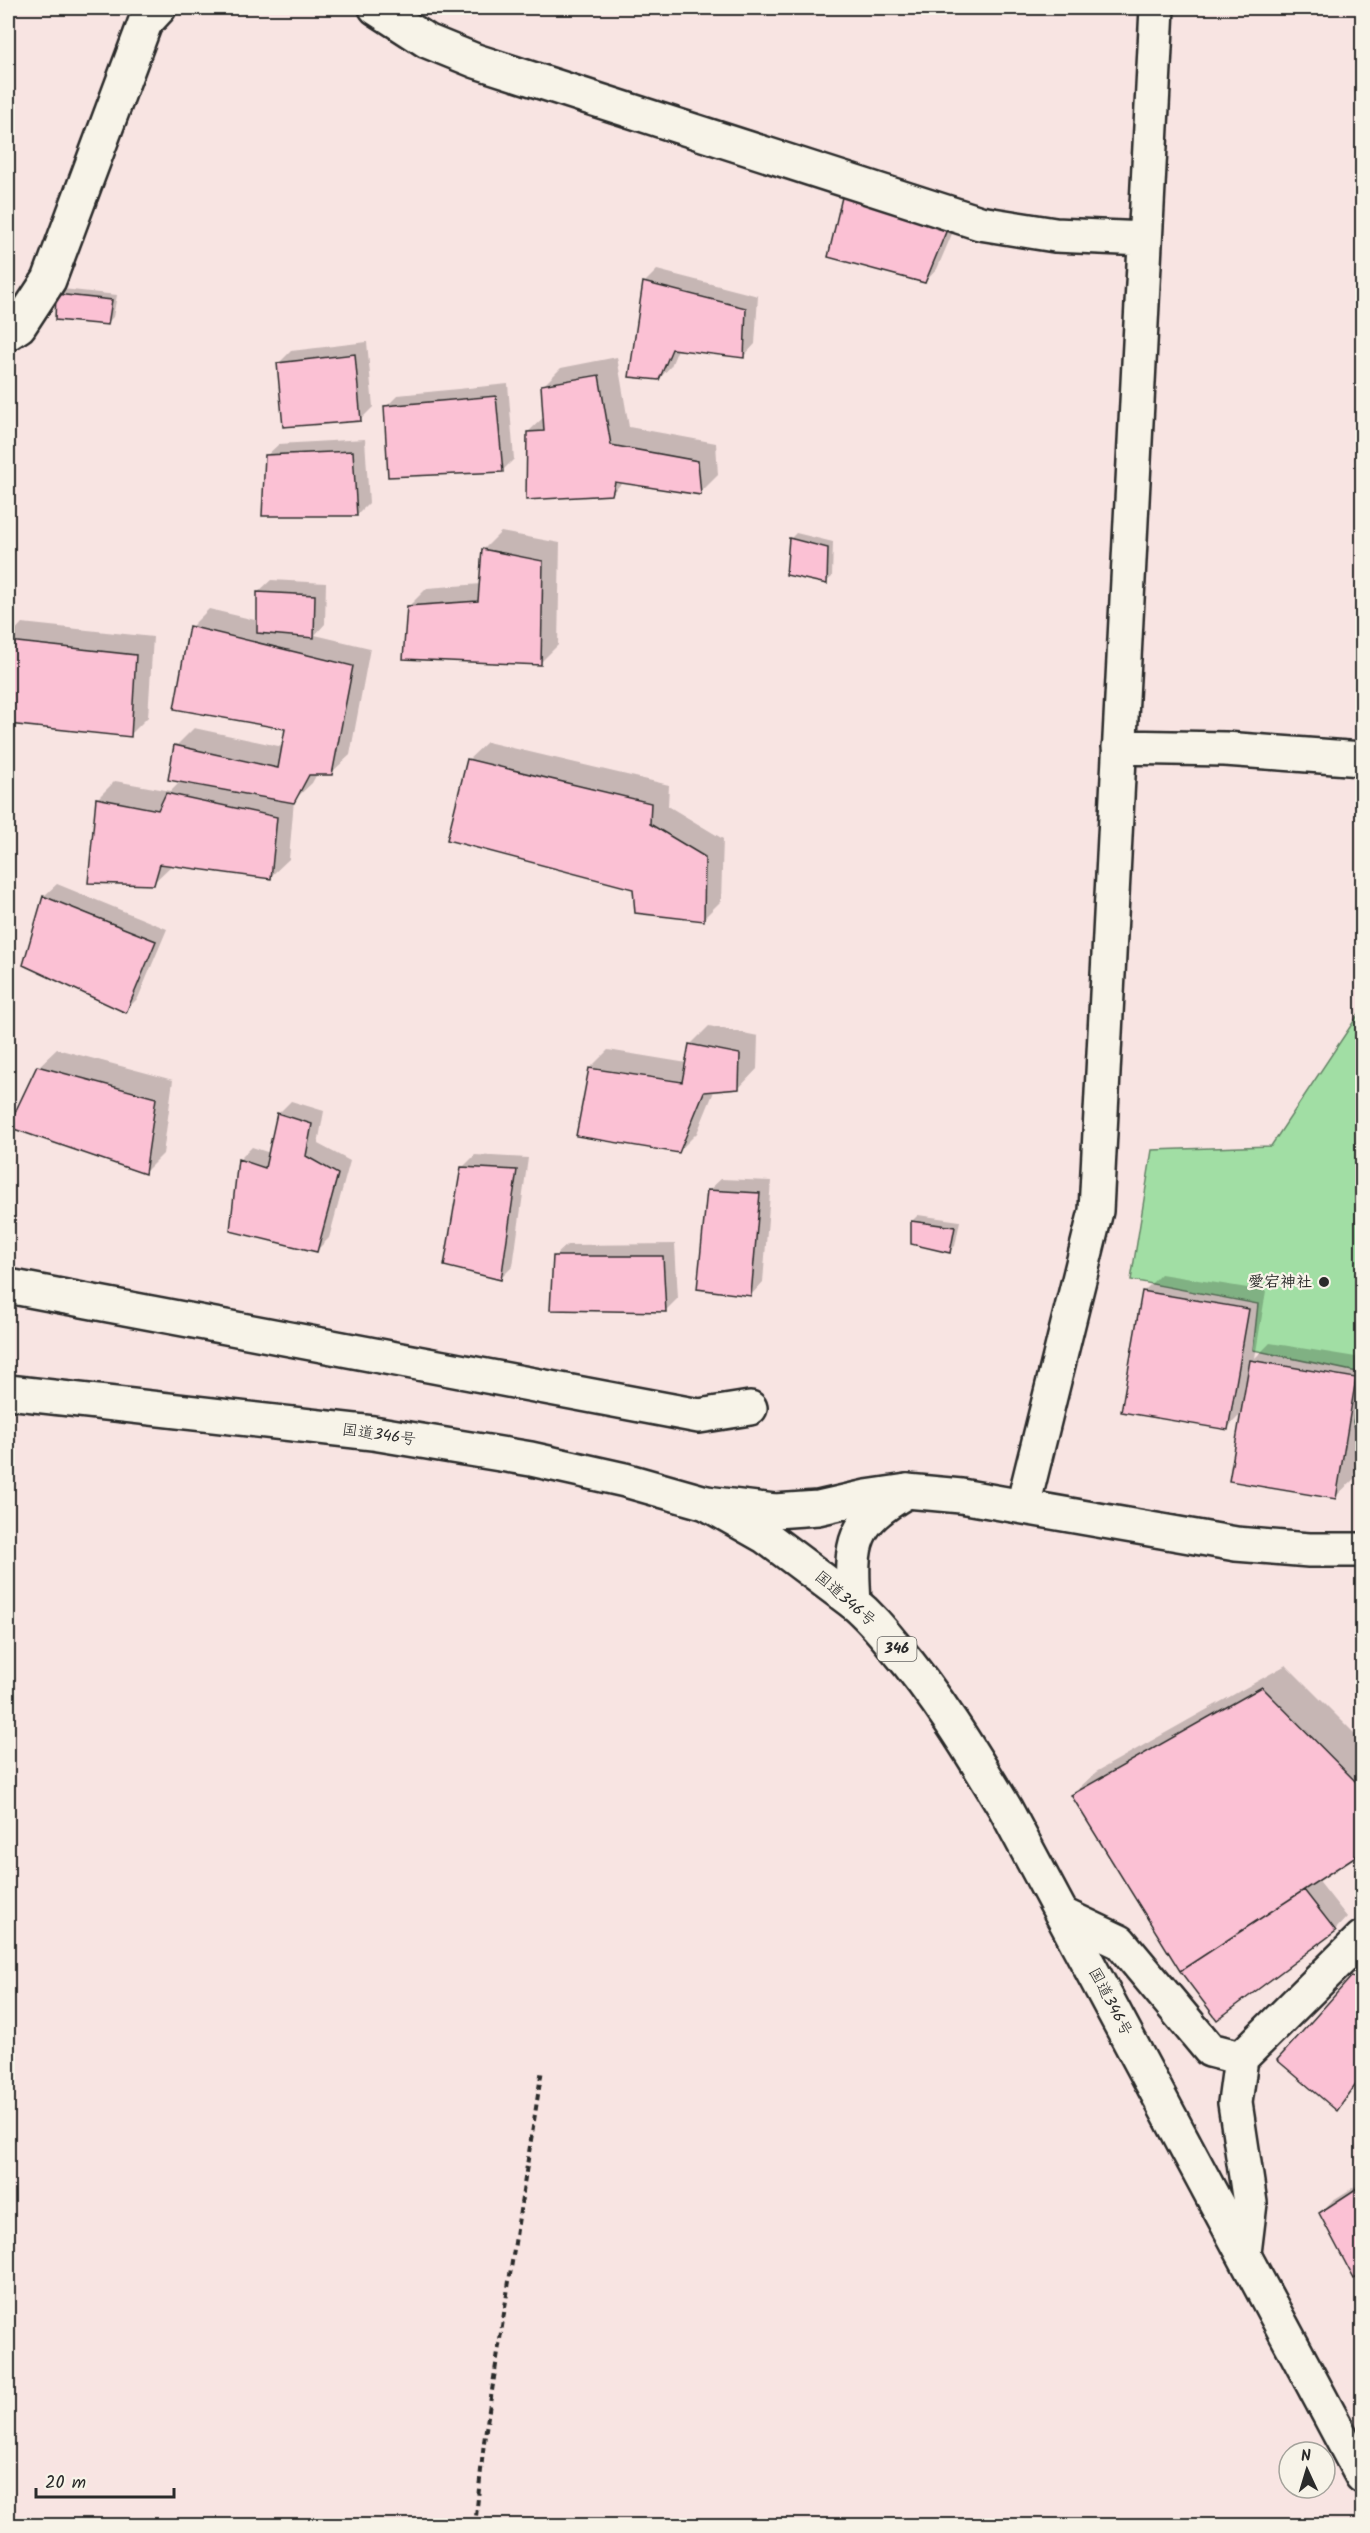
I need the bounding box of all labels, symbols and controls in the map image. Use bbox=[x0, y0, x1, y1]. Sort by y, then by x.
place label: 愛宕神社 bbox=[1248, 1270, 1312, 1295]
marker: 愛宕神社 bbox=[1317, 1275, 1331, 1289]
street label: 国道346号 bbox=[340, 1417, 418, 1453]
street label: 国道346号 bbox=[809, 1565, 881, 1633]
road number: 346 bbox=[878, 1637, 916, 1661]
street label: 国道346号 bbox=[1081, 1963, 1139, 2041]
north arrow bbox=[1277, 2440, 1337, 2500]
text: N bbox=[1300, 2444, 1312, 2469]
scale bar bbox=[36, 2461, 174, 2499]
text: 20 m bbox=[45, 2469, 86, 2498]

